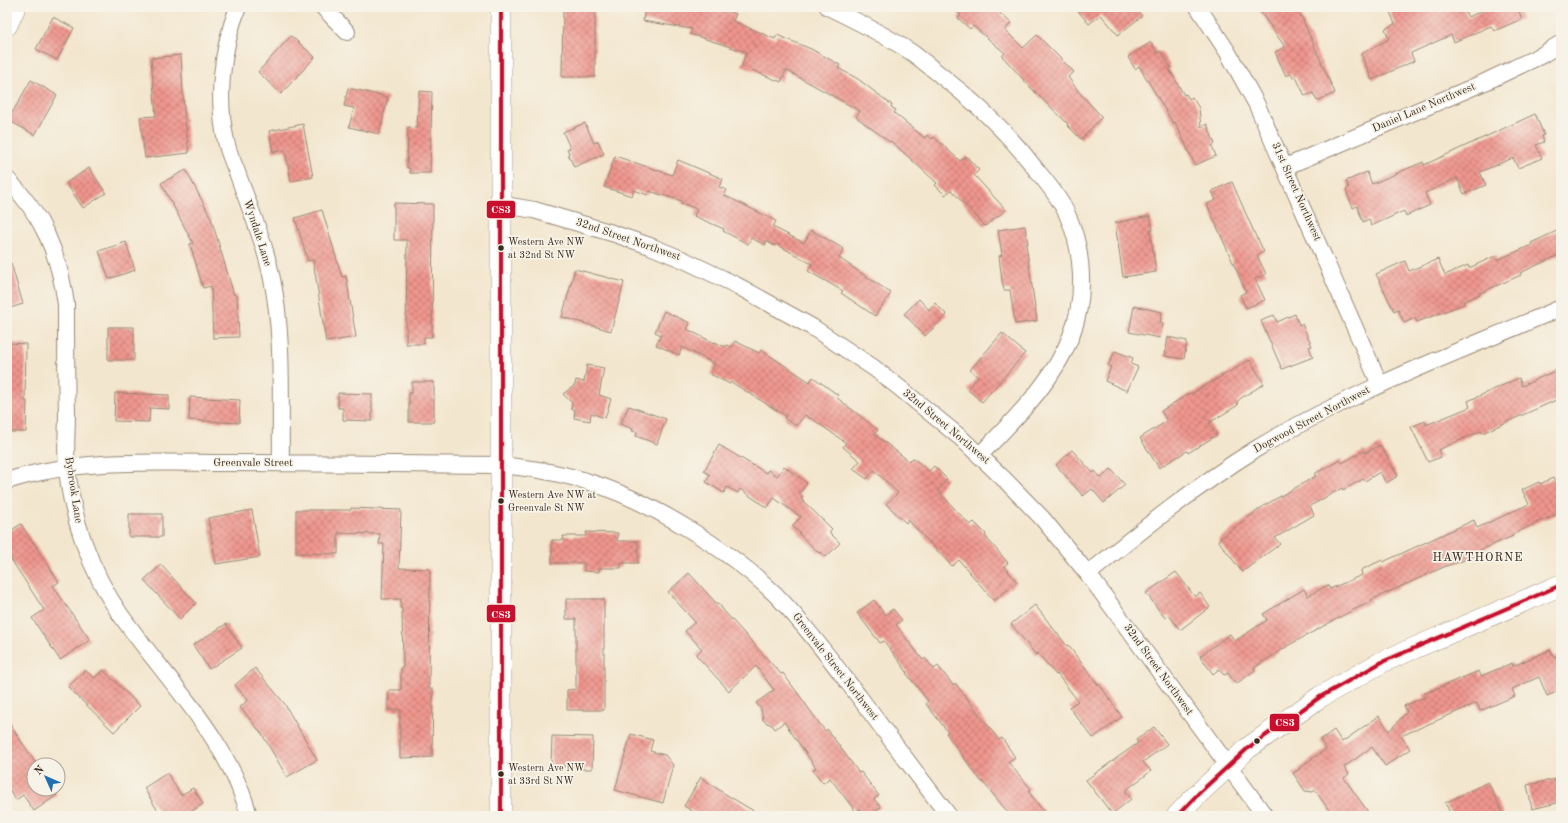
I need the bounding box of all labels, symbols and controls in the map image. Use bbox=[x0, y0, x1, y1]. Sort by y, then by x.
street label: Daniel Lane Northwest bbox=[1371, 81, 1477, 135]
street label: 31st Street Northwest bbox=[1269, 141, 1323, 243]
street label: Wyndale Lane bbox=[241, 198, 273, 268]
line badge: C83 bbox=[486, 200, 516, 219]
text: C83 bbox=[491, 205, 511, 216]
street label: 32nd Street Northwest bbox=[574, 217, 682, 263]
place label: Western Ave NW at 32nd St NW bbox=[508, 237, 585, 260]
marker: Western Ave NW at 32nd St NW bbox=[496, 243, 506, 253]
street label: Dogwood Street Northwest bbox=[1252, 385, 1372, 455]
street label: 32nd Street Northwest bbox=[900, 388, 992, 467]
street label: Bybrook Lane bbox=[62, 456, 84, 524]
street label: Greenvale Street bbox=[213, 458, 293, 469]
place label: Western Ave NW at Greenvale St NW bbox=[508, 490, 596, 513]
marker: Western Ave NW at Greenvale St NW bbox=[496, 496, 506, 506]
district label: HAWTHORNE bbox=[1432, 552, 1524, 564]
line badge: C83 bbox=[486, 604, 516, 623]
text: C83 bbox=[491, 610, 511, 621]
street label: Greenvale Street Northwest bbox=[790, 611, 880, 723]
street label: 32nd Street Northwest bbox=[1121, 622, 1195, 718]
line badge: C83 bbox=[1269, 713, 1300, 732]
text: C83 bbox=[1275, 718, 1295, 729]
unlabelled marker bbox=[1252, 736, 1262, 746]
north arrow bbox=[26, 757, 66, 797]
place label: Western Ave NW at 33rd St NW bbox=[508, 763, 585, 786]
text: N bbox=[33, 764, 47, 778]
marker: Western Ave NW at 33rd St NW bbox=[496, 769, 506, 779]

